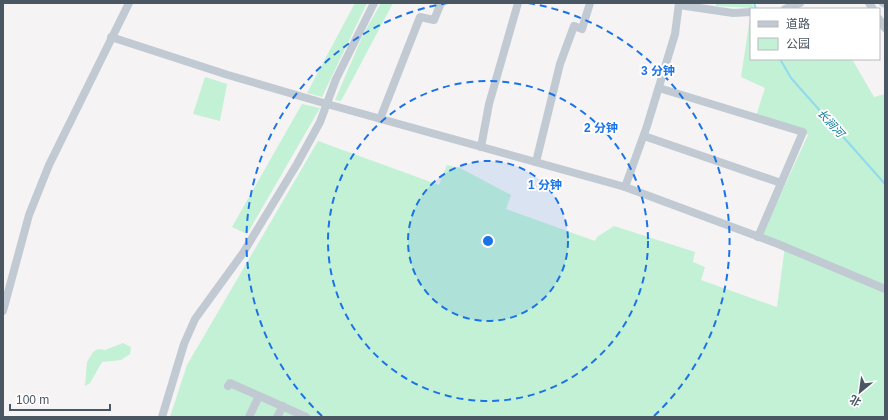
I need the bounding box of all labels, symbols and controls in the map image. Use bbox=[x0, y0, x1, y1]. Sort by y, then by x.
legend bbox=[750, 8, 880, 60]
text: 道路 bbox=[786, 17, 810, 31]
text: 公园 bbox=[786, 37, 810, 51]
text: 3 分钟 bbox=[641, 64, 675, 78]
water label: 长涧河 bbox=[816, 107, 848, 141]
text: 2 分钟 bbox=[584, 121, 618, 135]
text: 1 分钟 bbox=[528, 178, 562, 192]
centre of rings bbox=[481, 234, 495, 248]
north arrow bbox=[840, 372, 880, 412]
scale bar bbox=[10, 386, 110, 412]
text: 100 m bbox=[16, 393, 49, 407]
text: 北 bbox=[847, 393, 863, 409]

